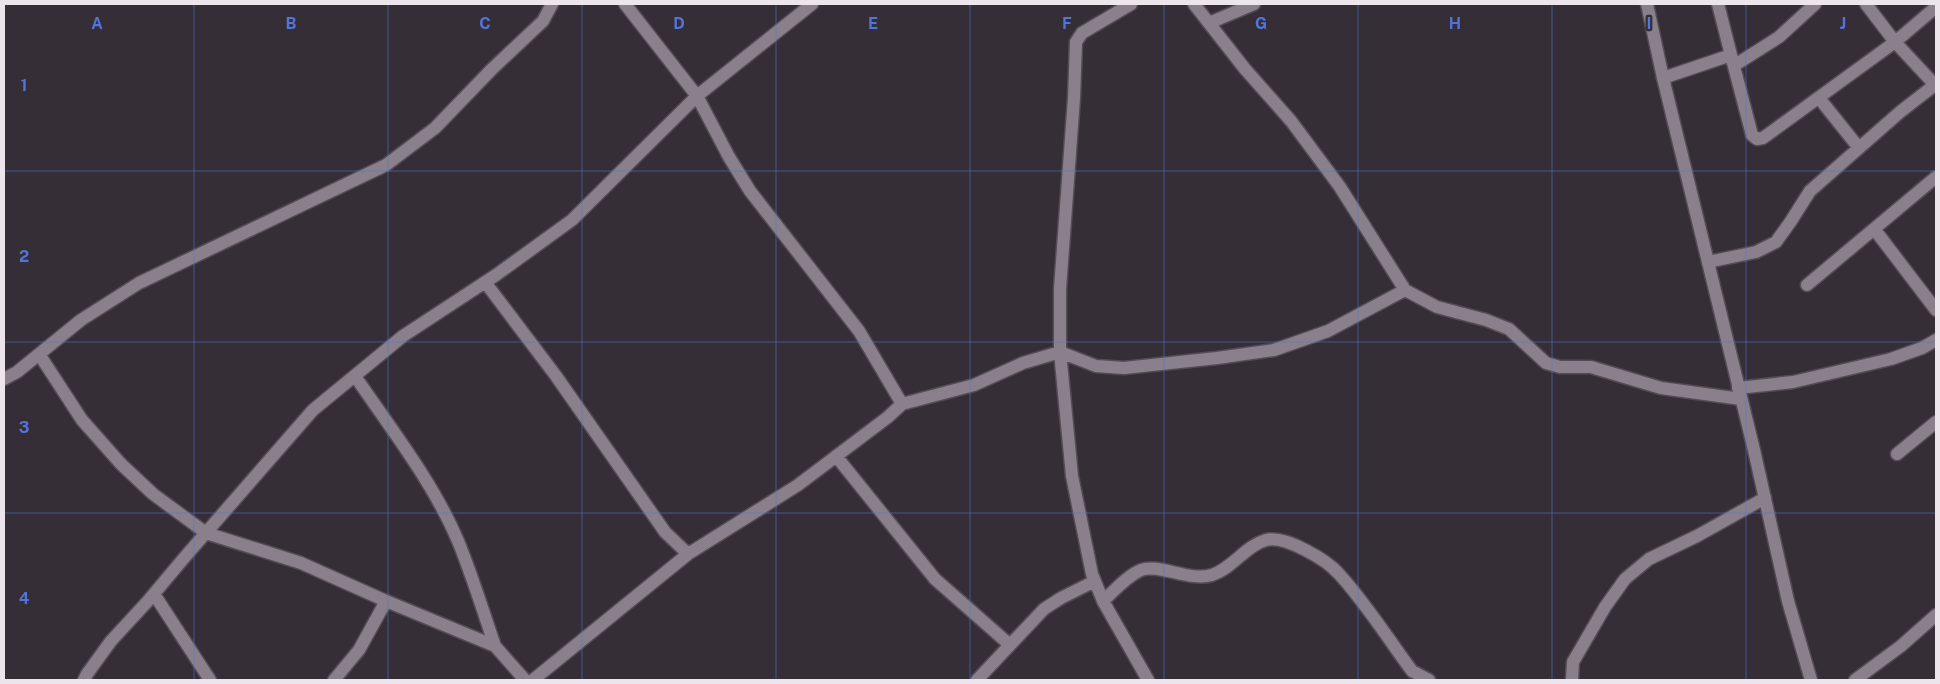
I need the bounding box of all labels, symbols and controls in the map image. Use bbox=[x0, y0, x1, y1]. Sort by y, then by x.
text: A bbox=[91, 14, 103, 33]
text: B bbox=[286, 14, 297, 33]
text: C bbox=[479, 14, 491, 33]
text: D bbox=[673, 14, 685, 33]
text: E bbox=[868, 14, 878, 33]
text: F bbox=[1062, 14, 1072, 33]
text: G bbox=[1255, 14, 1267, 33]
text: H bbox=[1449, 14, 1461, 33]
text: I bbox=[1647, 14, 1651, 33]
text: J bbox=[1840, 14, 1846, 33]
text: 1 bbox=[21, 76, 27, 95]
text: 2 bbox=[19, 247, 29, 266]
text: 3 bbox=[19, 418, 29, 437]
text: 4 bbox=[19, 589, 30, 608]

